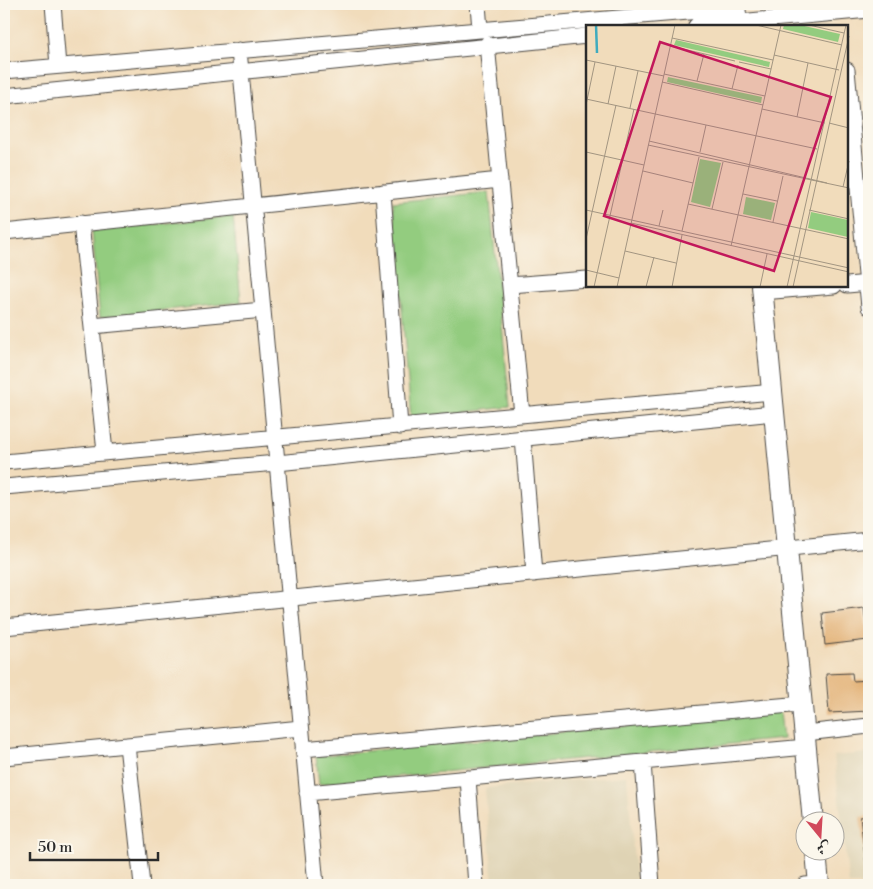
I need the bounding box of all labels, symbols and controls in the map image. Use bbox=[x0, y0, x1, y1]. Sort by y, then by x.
inset map bbox=[586, 25, 848, 288]
north arrow bbox=[796, 812, 846, 862]
scale bar bbox=[30, 829, 158, 861]
text: ش bbox=[814, 837, 833, 858]
text: 50 m bbox=[38, 838, 72, 857]

